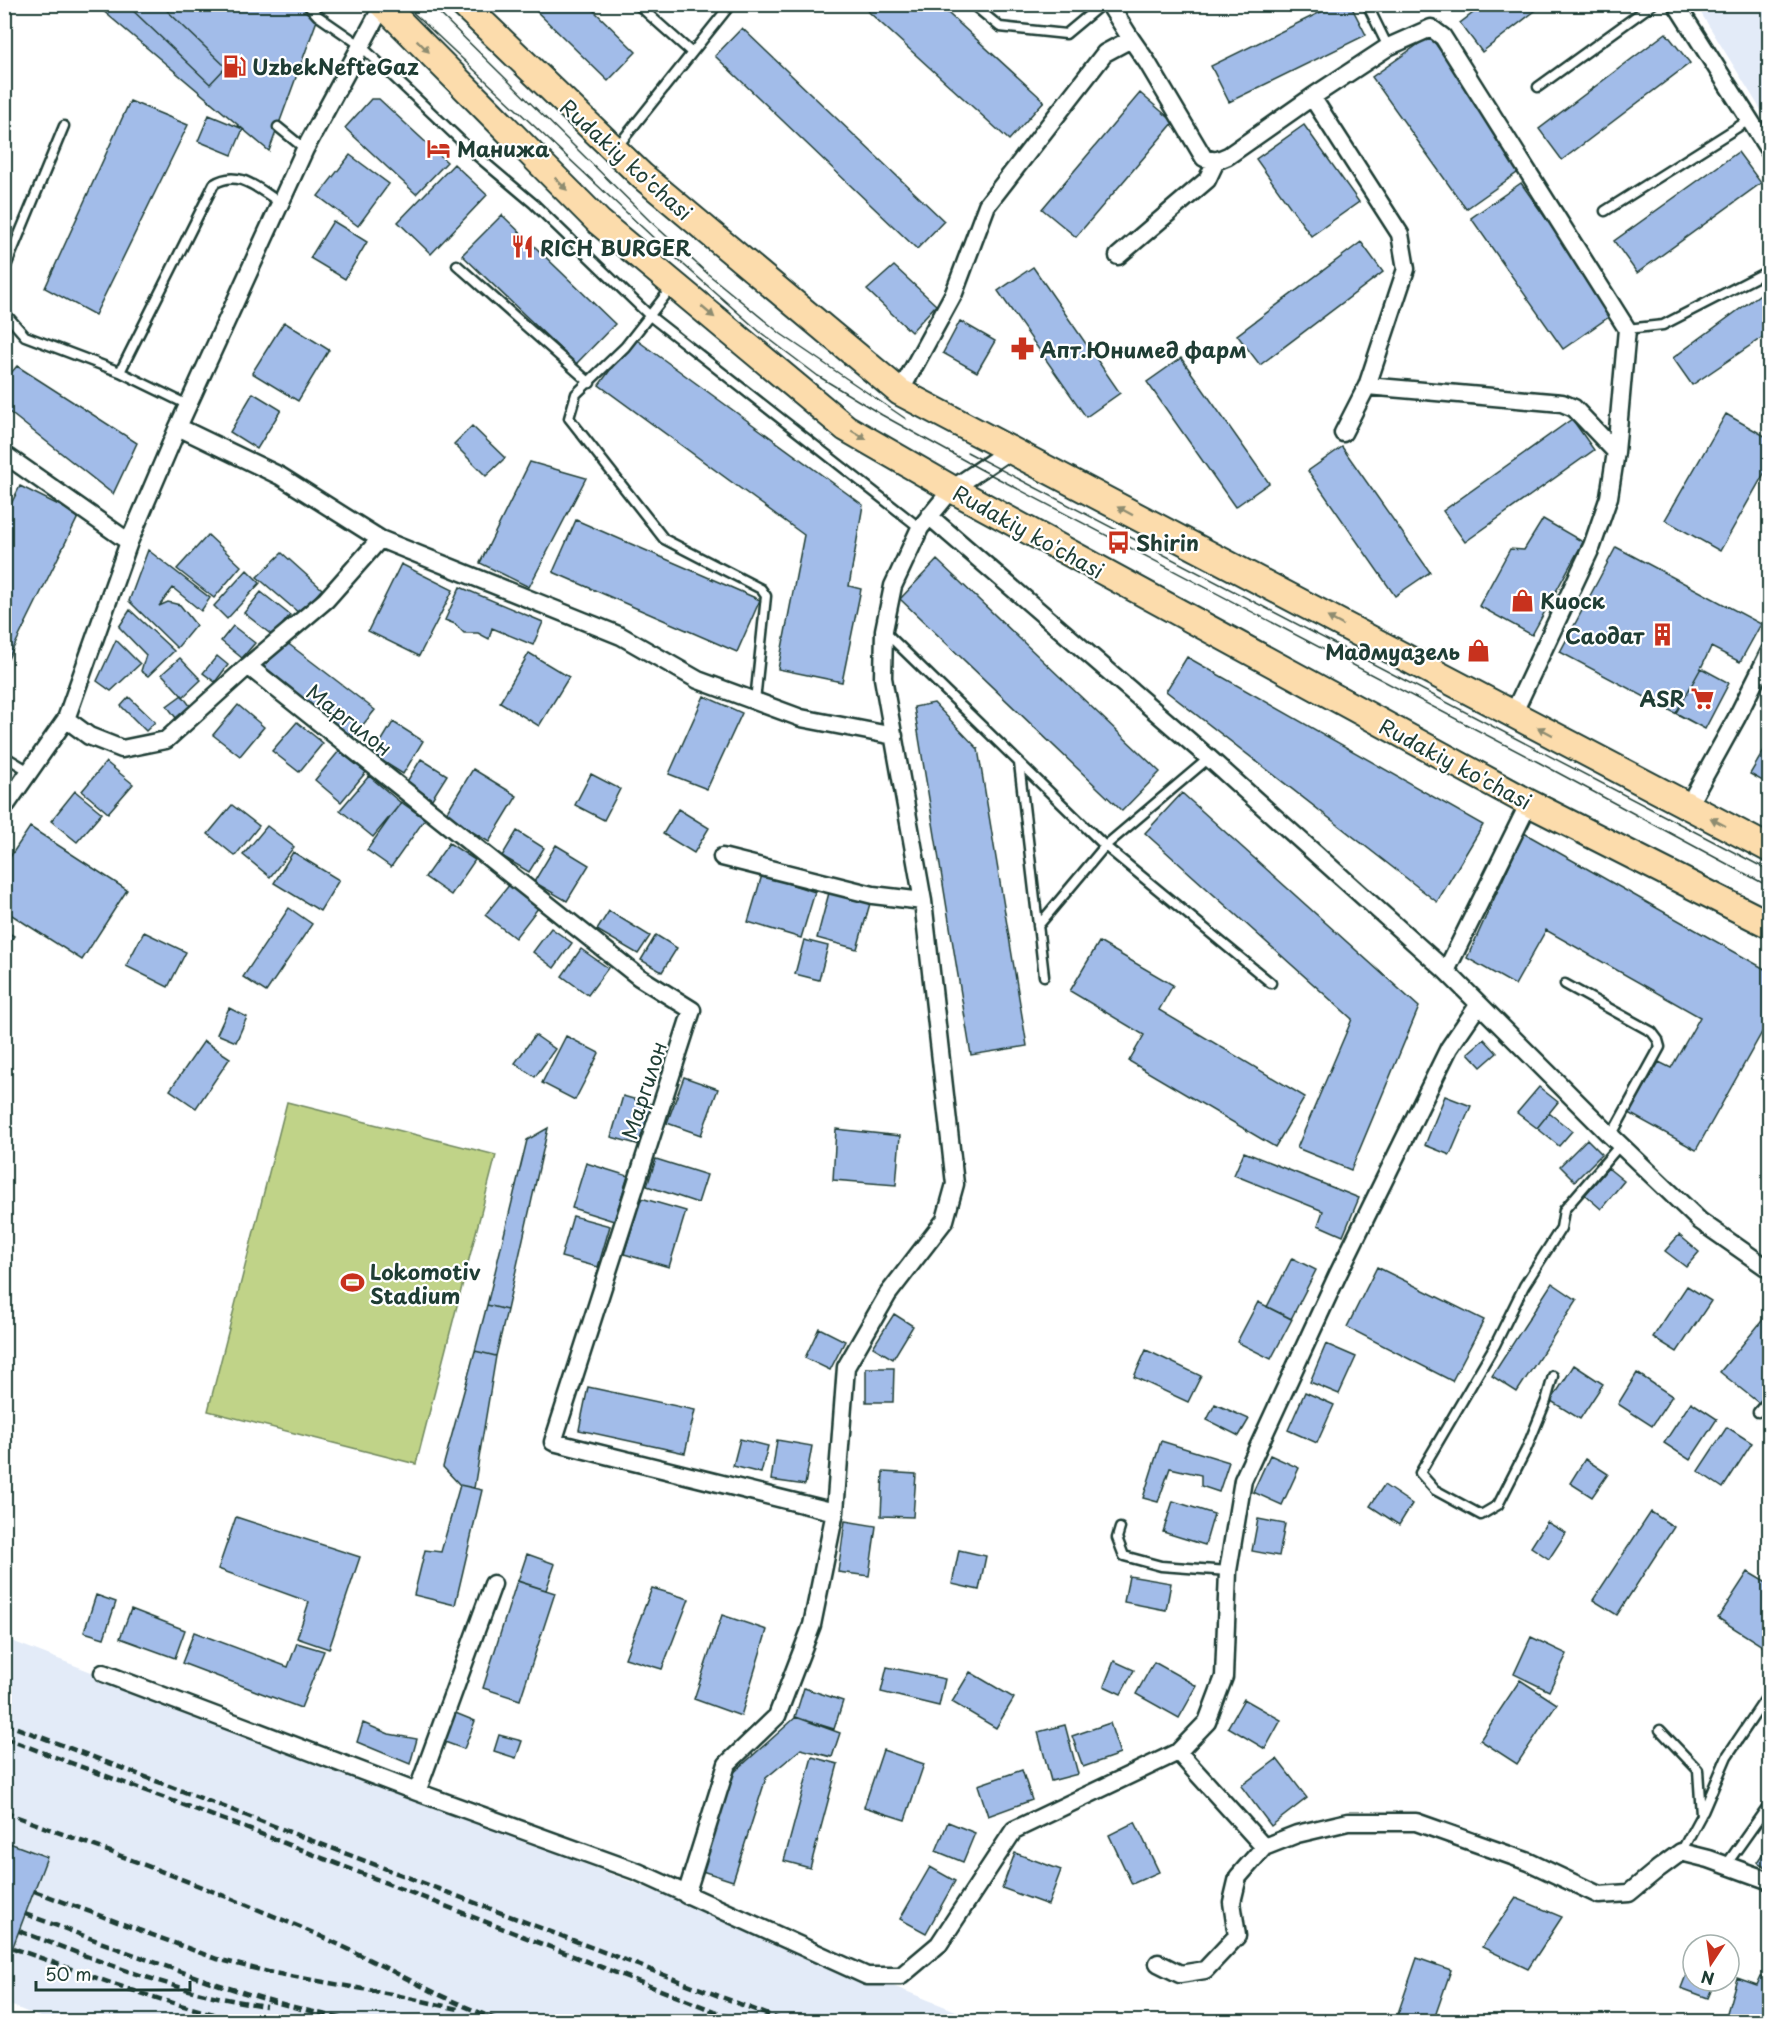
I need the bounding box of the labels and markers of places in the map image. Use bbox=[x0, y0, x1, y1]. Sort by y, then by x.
place label: UzbekNefteGaz bbox=[252, 50, 419, 82]
fuel station icon: UzbekNefteGaz bbox=[221, 53, 247, 79]
place label: Манижа bbox=[457, 132, 550, 164]
hotel icon: Манижа bbox=[426, 135, 452, 161]
place label: RICH BURGER bbox=[540, 231, 691, 263]
restaurant icon: RICH BURGER bbox=[509, 234, 535, 260]
place label: Апт.Юнимед фарм bbox=[1040, 333, 1247, 365]
pharmacy icon: Апт.Юнимед фарм bbox=[1009, 336, 1035, 362]
place label: Shirin bbox=[1136, 526, 1199, 558]
bus stop icon: Shirin bbox=[1105, 529, 1131, 555]
place label: Киоск bbox=[1540, 584, 1606, 616]
shop icon: Киоск bbox=[1509, 587, 1535, 613]
place label: Саодат bbox=[1565, 619, 1645, 651]
building icon: Саодат bbox=[1649, 622, 1675, 648]
place label: Мадмуазель bbox=[1325, 635, 1460, 667]
shop icon: Мадмуазель bbox=[1465, 638, 1491, 664]
place label: ASR bbox=[1640, 682, 1685, 714]
supermarket icon: ASR bbox=[1690, 685, 1716, 711]
place label: Lokomotiv Stadium bbox=[370, 1255, 481, 1311]
sports icon: Lokomotiv Stadium bbox=[339, 1270, 365, 1296]

